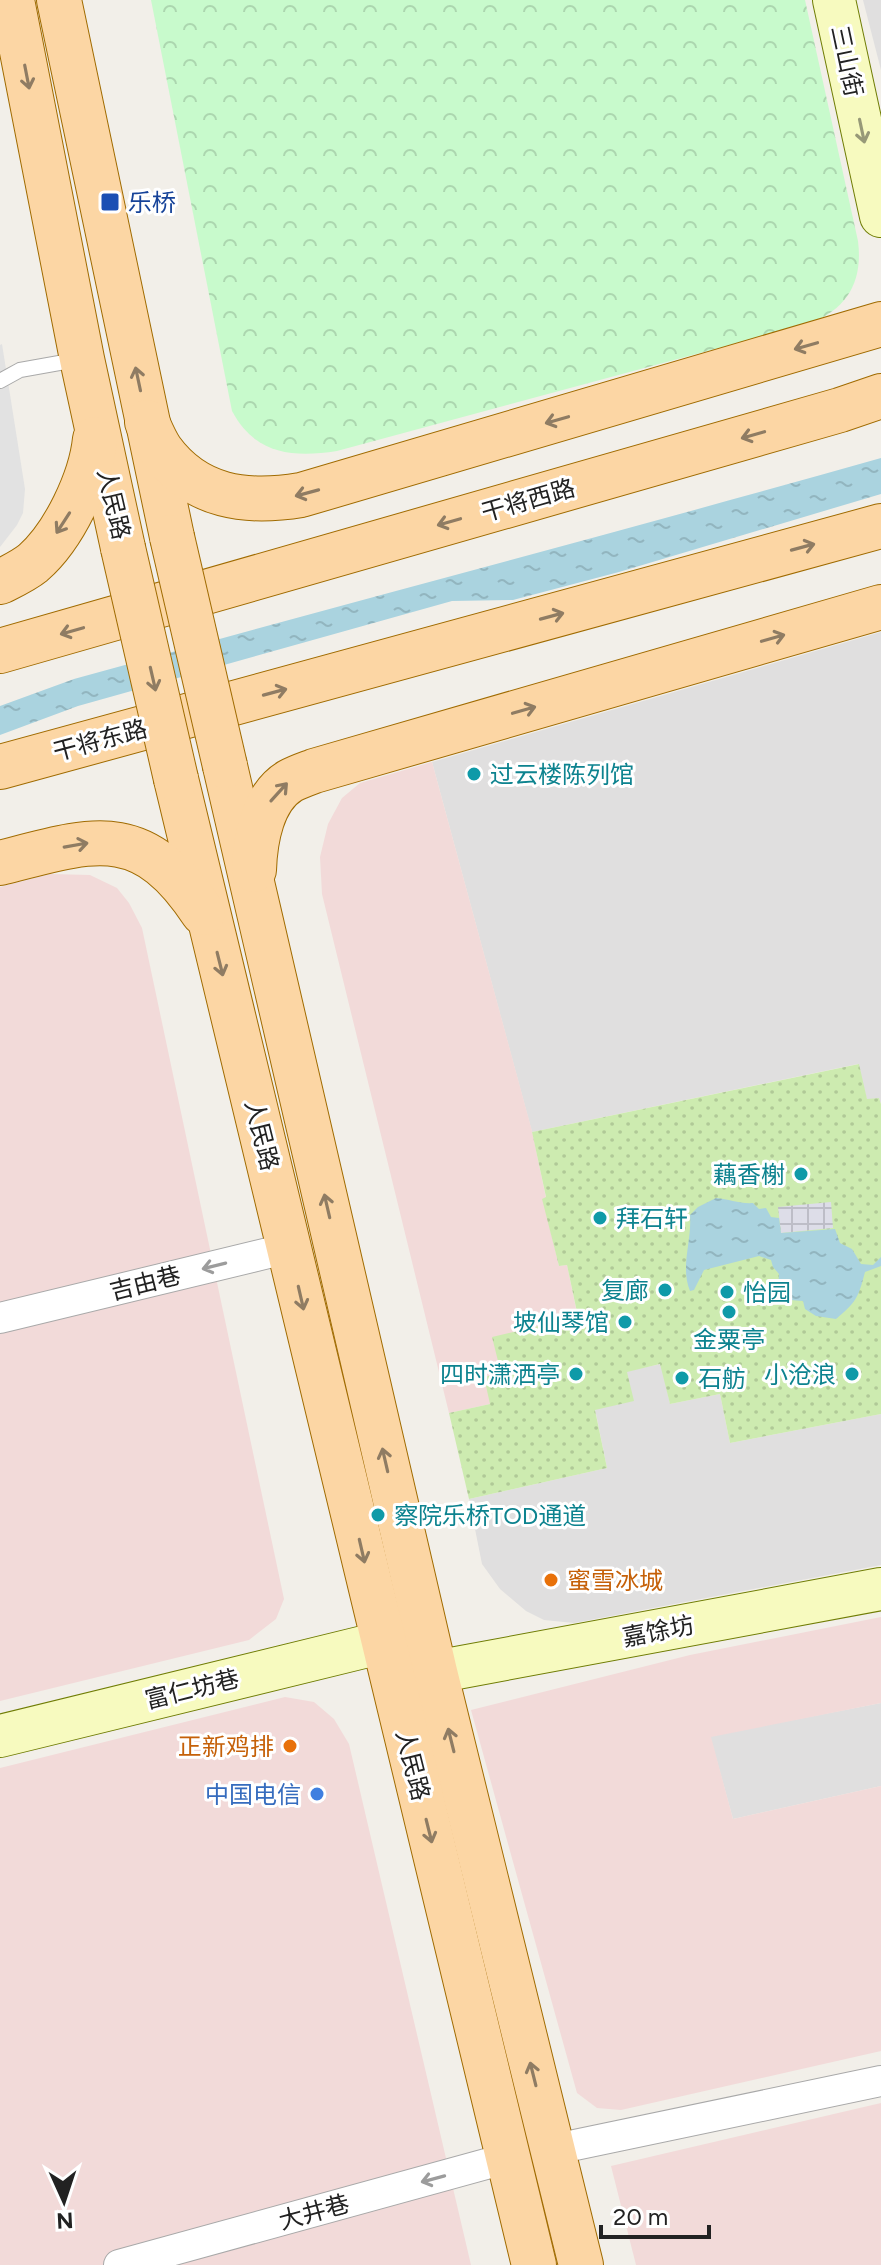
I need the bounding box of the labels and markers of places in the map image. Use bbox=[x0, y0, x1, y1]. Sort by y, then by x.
place label: 乐桥 bbox=[128, 188, 176, 217]
marker: 乐桥 bbox=[99, 191, 121, 213]
place label: 过云楼陈列馆 bbox=[490, 760, 634, 789]
marker: 过云楼陈列馆 bbox=[465, 765, 483, 783]
place label: 藕香榭 bbox=[713, 1160, 785, 1189]
marker: 藕香榭 bbox=[792, 1165, 810, 1183]
place label: 拜石轩 bbox=[616, 1204, 688, 1233]
marker: 拜石轩 bbox=[591, 1209, 609, 1227]
place label: 复廊 bbox=[601, 1276, 649, 1305]
place label: 怡园 bbox=[743, 1278, 791, 1307]
marker: 复廊 bbox=[656, 1281, 674, 1299]
marker: 怡园 bbox=[718, 1283, 736, 1301]
marker: 金粟亭 bbox=[720, 1303, 738, 1321]
place label: 坡仙琴馆 bbox=[513, 1308, 609, 1337]
marker: 坡仙琴馆 bbox=[616, 1313, 634, 1331]
place label: 金粟亭 bbox=[693, 1325, 765, 1354]
place label: 四时潇洒亭 bbox=[440, 1360, 560, 1389]
place label: 小沧浪 bbox=[764, 1360, 836, 1389]
place label: 石舫 bbox=[698, 1364, 746, 1393]
marker: 四时潇洒亭 bbox=[567, 1365, 585, 1383]
marker: 小沧浪 bbox=[843, 1365, 861, 1383]
marker: 石舫 bbox=[673, 1369, 691, 1387]
place label: 察院乐桥TOD通道 bbox=[394, 1501, 586, 1530]
marker: 察院乐桥TOD通道 bbox=[369, 1506, 387, 1524]
place label: 蜜雪冰城 bbox=[567, 1566, 663, 1595]
marker: 蜜雪冰城 bbox=[542, 1571, 560, 1589]
place label: 正新鸡排 bbox=[178, 1732, 274, 1761]
marker: 正新鸡排 bbox=[281, 1737, 299, 1755]
place label: 中国电信 bbox=[205, 1780, 301, 1809]
marker: 中国电信 bbox=[308, 1785, 326, 1803]

